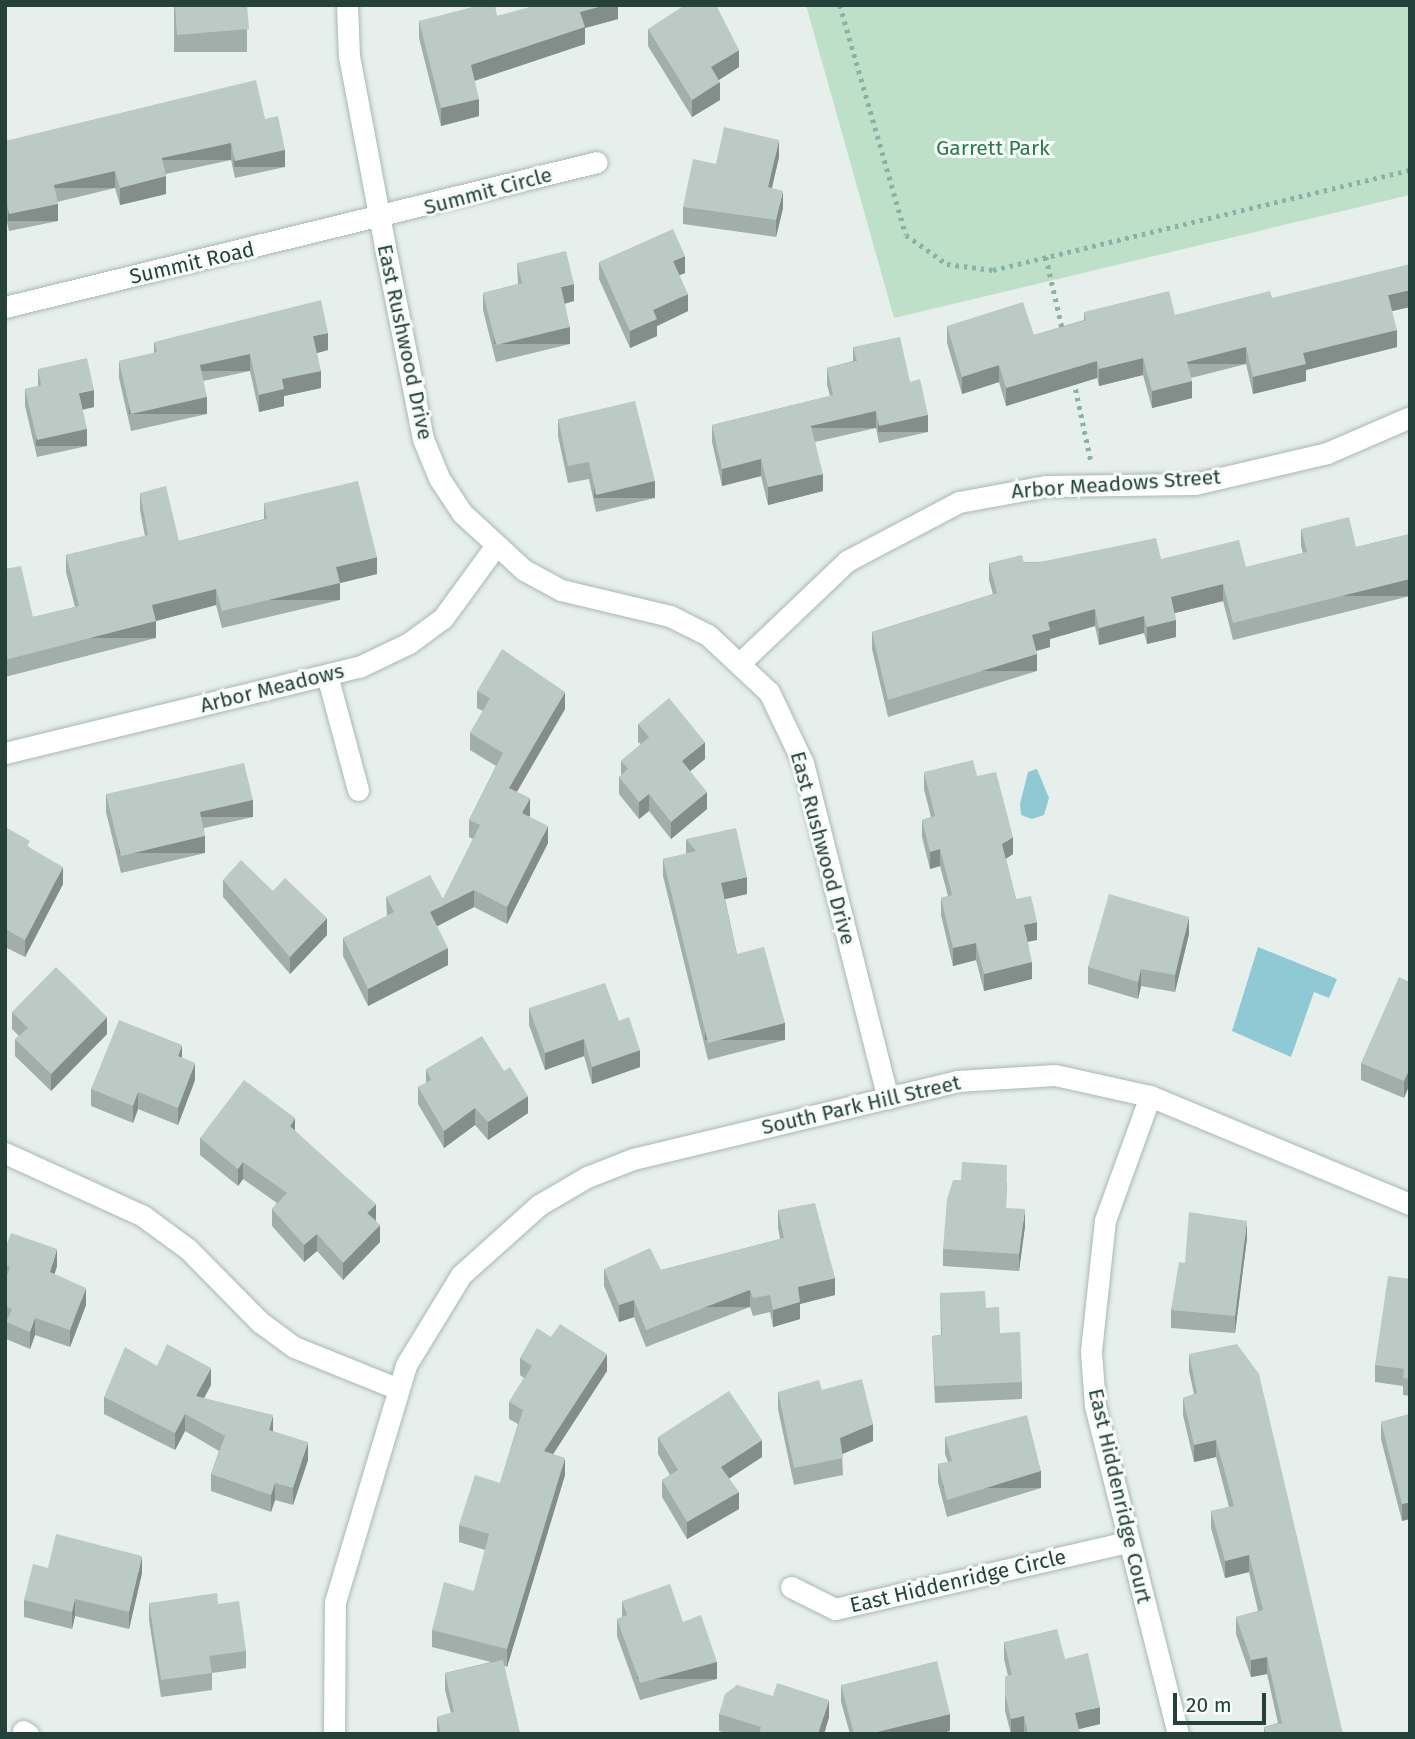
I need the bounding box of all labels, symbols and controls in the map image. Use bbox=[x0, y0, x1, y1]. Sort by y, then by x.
park label: Garrett Park bbox=[936, 135, 1050, 161]
street label: Summit Circle bbox=[421, 162, 555, 220]
street label: Summit Road bbox=[127, 236, 257, 290]
street label: East Rushwood Drive bbox=[372, 242, 438, 442]
street label: Arbor Meadows Street bbox=[1010, 464, 1222, 504]
street label: Arbor Meadows bbox=[198, 658, 346, 718]
street label: East Rushwood Drive bbox=[785, 749, 861, 947]
street label: South Park Hill Street bbox=[759, 1070, 963, 1140]
street label: East Hiddenridge Court bbox=[1083, 1386, 1157, 1606]
street label: East Hiddenridge Circle bbox=[847, 1544, 1069, 1618]
scale bar bbox=[1177, 1680, 1270, 1724]
text: 20 m bbox=[1186, 1692, 1232, 1718]

